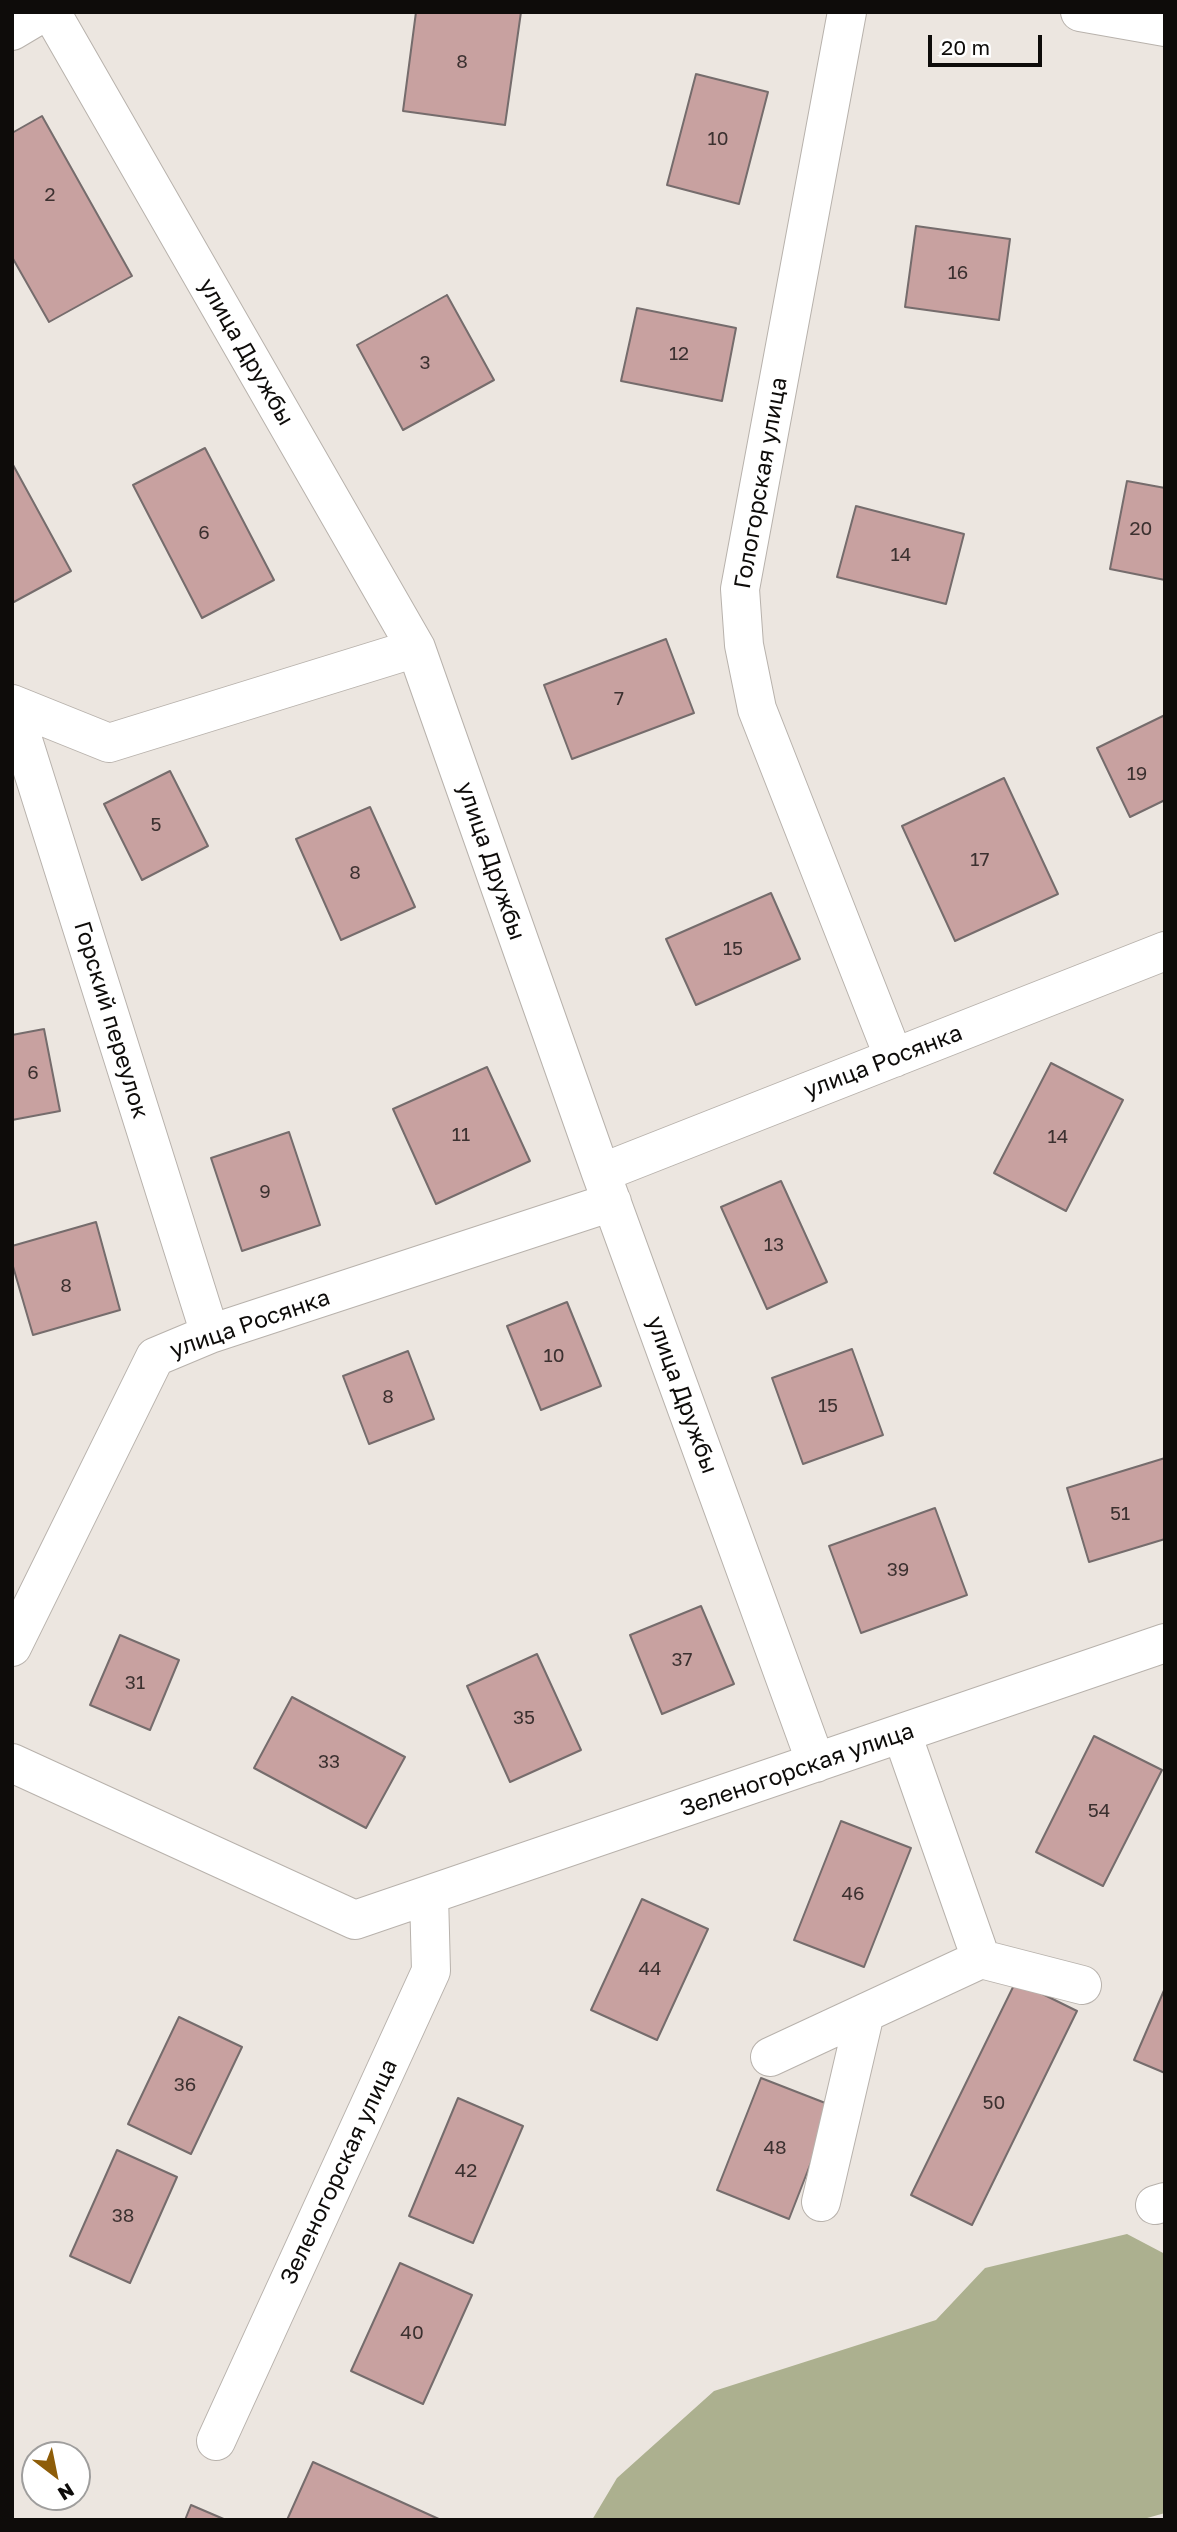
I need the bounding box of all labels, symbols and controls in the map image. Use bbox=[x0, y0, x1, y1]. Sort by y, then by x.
scale bar bbox=[932, 21, 1046, 65]
text: 20 m bbox=[941, 34, 990, 60]
house number: 8 bbox=[456, 51, 468, 73]
house number: 10 bbox=[708, 128, 728, 150]
house number: 2 bbox=[44, 184, 56, 206]
house number: 16 bbox=[948, 262, 968, 284]
street label: улица Дружбы bbox=[193, 273, 299, 431]
house number: 12 bbox=[669, 343, 689, 365]
house number: 3 bbox=[419, 352, 431, 374]
street label: Гологорская улица bbox=[729, 375, 793, 591]
house number: 20 bbox=[1130, 518, 1152, 540]
house number: 6 bbox=[198, 522, 210, 544]
house number: 14 bbox=[891, 544, 911, 566]
house number: 7 bbox=[614, 688, 624, 710]
house number: 19 bbox=[1127, 763, 1147, 785]
street label: улица Дружбы bbox=[451, 778, 531, 944]
house number: 5 bbox=[150, 814, 162, 836]
house number: 17 bbox=[970, 849, 990, 871]
house number: 8 bbox=[349, 862, 361, 884]
street label: Горский переулок bbox=[68, 918, 154, 1122]
house number: 15 bbox=[723, 938, 743, 960]
street label: улица Росянка bbox=[800, 1019, 966, 1105]
house number: 6 bbox=[27, 1062, 39, 1084]
house number: 11 bbox=[452, 1124, 470, 1146]
house number: 14 bbox=[1048, 1126, 1068, 1148]
house number: 9 bbox=[259, 1181, 271, 1203]
house number: 13 bbox=[764, 1234, 784, 1256]
house number: 8 bbox=[60, 1275, 72, 1297]
street label: улица Росянка bbox=[166, 1284, 334, 1364]
street label: улица Дружбы bbox=[641, 1313, 723, 1477]
house number: 10 bbox=[544, 1345, 564, 1367]
house number: 8 bbox=[382, 1386, 394, 1408]
house number: 15 bbox=[818, 1395, 838, 1417]
house number: 51 bbox=[1110, 1503, 1130, 1525]
house number: 39 bbox=[887, 1559, 909, 1581]
house number: 37 bbox=[671, 1649, 693, 1671]
house number: 31 bbox=[125, 1672, 145, 1694]
house number: 35 bbox=[513, 1707, 535, 1729]
street label: Зеленогорская улица bbox=[676, 1717, 918, 1823]
house number: 33 bbox=[318, 1751, 340, 1773]
house number: 54 bbox=[1088, 1800, 1110, 1822]
house number: 46 bbox=[841, 1883, 865, 1905]
house number: 44 bbox=[638, 1958, 662, 1980]
street label: Зеленогорская улица bbox=[275, 2055, 403, 2289]
house number: 36 bbox=[174, 2074, 196, 2096]
house number: 50 bbox=[983, 2092, 1005, 2114]
house number: 48 bbox=[763, 2137, 787, 2159]
house number: 42 bbox=[455, 2160, 477, 2182]
house number: 38 bbox=[112, 2205, 134, 2227]
house number: 40 bbox=[400, 2322, 424, 2344]
north arrow bbox=[21, 2441, 91, 2511]
text: N bbox=[54, 2479, 79, 2506]

